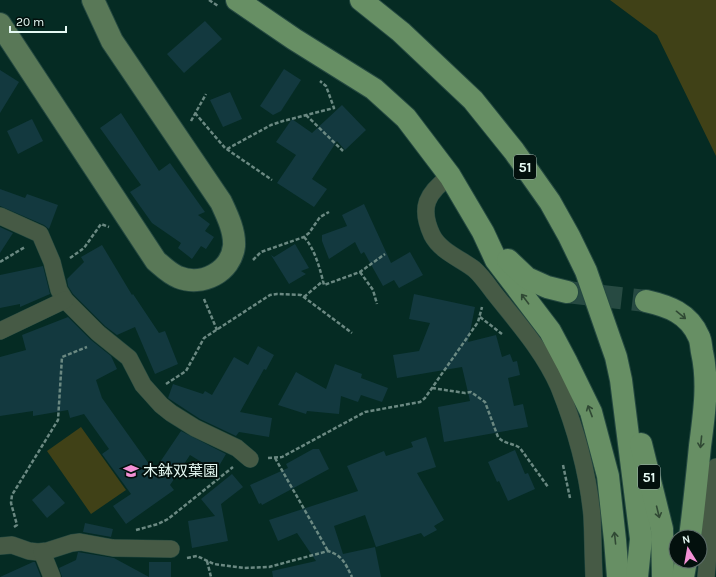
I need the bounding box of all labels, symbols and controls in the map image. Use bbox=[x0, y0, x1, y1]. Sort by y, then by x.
scale bar bbox=[10, 8, 66, 34]
text: 20 m bbox=[16, 15, 44, 29]
road number: 51 bbox=[514, 155, 536, 179]
one-way arrow bbox=[521, 293, 530, 304]
one-way arrow bbox=[676, 311, 687, 320]
one-way arrow bbox=[586, 405, 594, 417]
one-way arrow bbox=[697, 435, 704, 448]
school or university icon: 木鉢双葉園 bbox=[122, 462, 140, 480]
place label: 木鉢双葉園 bbox=[143, 462, 218, 480]
road number: 51 bbox=[638, 465, 660, 489]
one-way arrow bbox=[654, 505, 662, 518]
north arrow bbox=[668, 529, 708, 569]
one-way arrow bbox=[611, 532, 619, 545]
text: N bbox=[681, 533, 691, 547]

